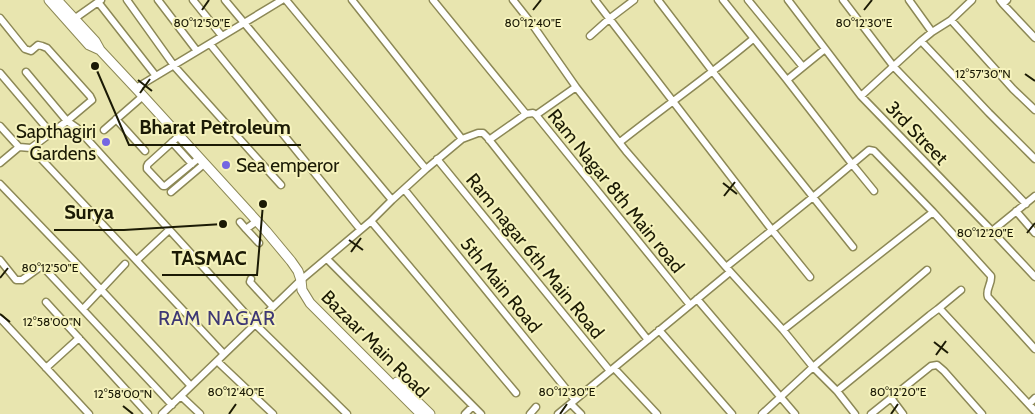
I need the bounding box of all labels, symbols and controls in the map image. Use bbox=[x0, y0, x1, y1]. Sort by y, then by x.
text: 80°12'50"E bbox=[174, 15, 231, 30]
text: 80°12'40"E bbox=[504, 15, 562, 30]
text: 80°12'30"E bbox=[836, 15, 893, 30]
text: 12°57'30"N bbox=[955, 66, 1011, 81]
street label: 3rd Street bbox=[881, 96, 953, 170]
street label: Ram Nagar 8th Main road bbox=[543, 104, 689, 278]
callout: Bharat Petroleum bbox=[129, 110, 301, 145]
text: Bharat Petroleum bbox=[139, 115, 291, 139]
place label: Sapthagiri Gardens bbox=[16, 120, 96, 165]
marker: Sapthagiri Gardens bbox=[100, 136, 112, 148]
place label: Sea emperor bbox=[236, 154, 339, 177]
marker: Sea emperor bbox=[220, 159, 232, 171]
street label: Ram nagar 6th Main Road bbox=[461, 169, 609, 343]
callout: Surya bbox=[54, 195, 124, 230]
text: Surya bbox=[64, 200, 114, 224]
text: 80°12'20"E bbox=[957, 225, 1014, 240]
street label: 5th Main Road bbox=[456, 233, 546, 337]
callout: TASMAC bbox=[162, 240, 257, 275]
text: TASMAC bbox=[171, 246, 247, 270]
text: 80°12'50"E bbox=[22, 260, 79, 275]
street label: Bazaar Main Road bbox=[316, 285, 434, 403]
district label: RAM NAGAR bbox=[158, 306, 276, 330]
text: 12°58'00"N bbox=[23, 314, 81, 329]
text: 80°12'40"E bbox=[207, 384, 265, 399]
text: 80°12'30"E bbox=[539, 384, 596, 399]
text: 80°12'20"E bbox=[870, 384, 927, 399]
text: 12°58'00"N bbox=[94, 386, 152, 401]

